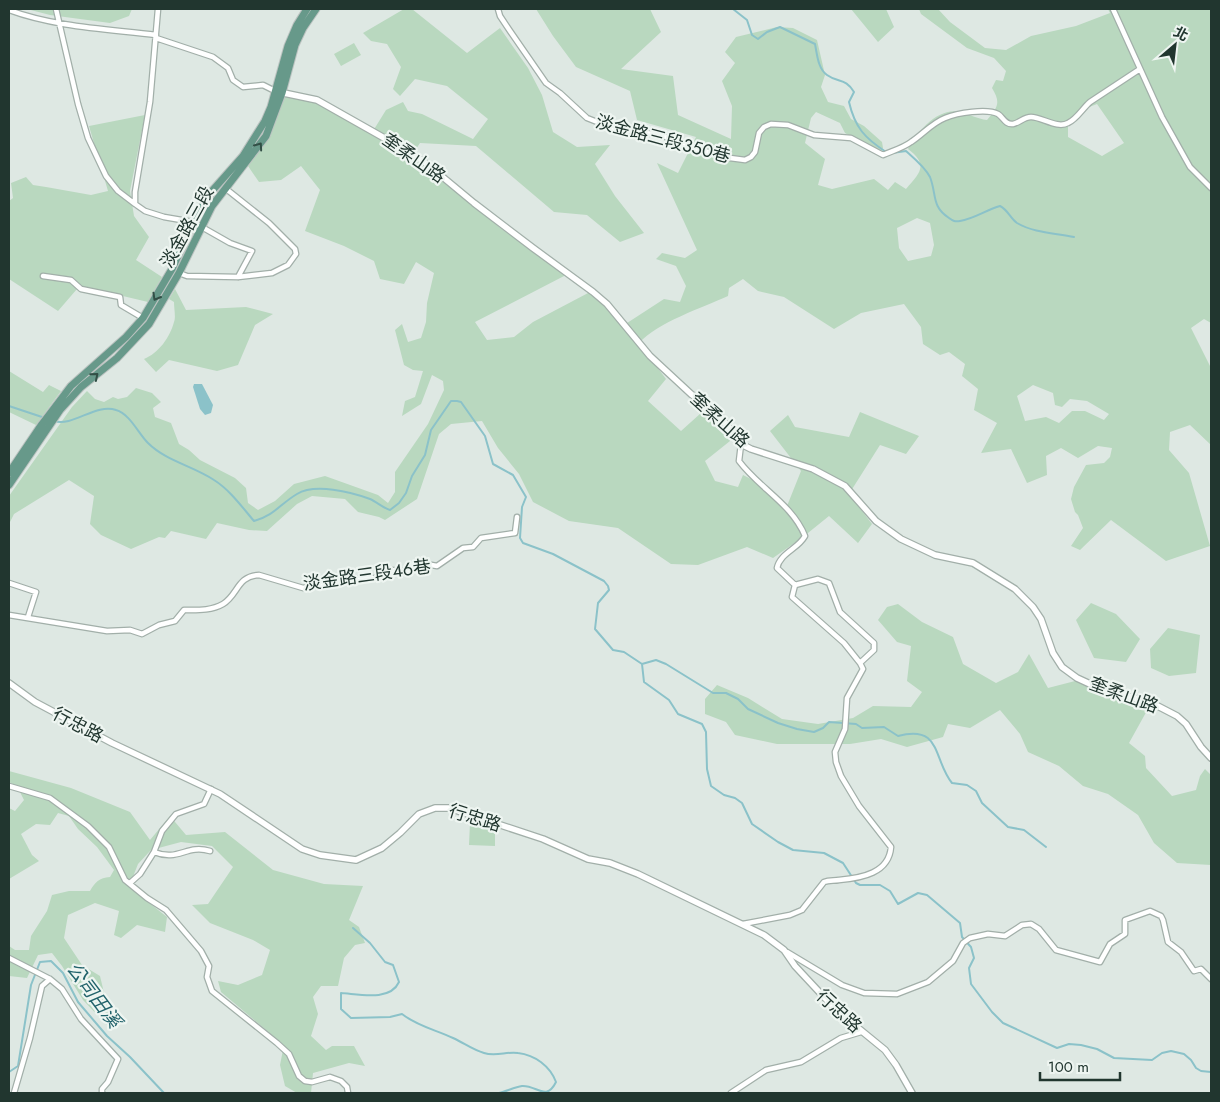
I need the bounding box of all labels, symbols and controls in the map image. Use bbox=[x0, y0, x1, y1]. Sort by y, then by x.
north arrow bbox=[1150, 20, 1200, 70]
text: 北 bbox=[1170, 21, 1192, 46]
street label: 淡金路三段350巷 bbox=[593, 108, 733, 170]
street label: 奎柔山路 bbox=[377, 127, 451, 189]
one-way arrow bbox=[253, 142, 262, 152]
street label: 淡金路三段 bbox=[154, 181, 220, 273]
one-way arrow bbox=[152, 292, 162, 301]
one-way arrow bbox=[89, 373, 98, 382]
street label: 奎柔山路 bbox=[685, 386, 755, 454]
street label: 淡金路三段46巷 bbox=[301, 553, 433, 597]
street label: 奎柔山路 bbox=[1086, 670, 1162, 720]
street label: 行忠路 bbox=[48, 701, 108, 749]
street label: 行忠路 bbox=[445, 798, 505, 838]
water label: 公司田溪 bbox=[60, 957, 129, 1036]
street label: 行忠路 bbox=[810, 983, 868, 1039]
scale bar bbox=[1040, 1050, 1120, 1082]
text: 100 m bbox=[1048, 1056, 1089, 1078]

